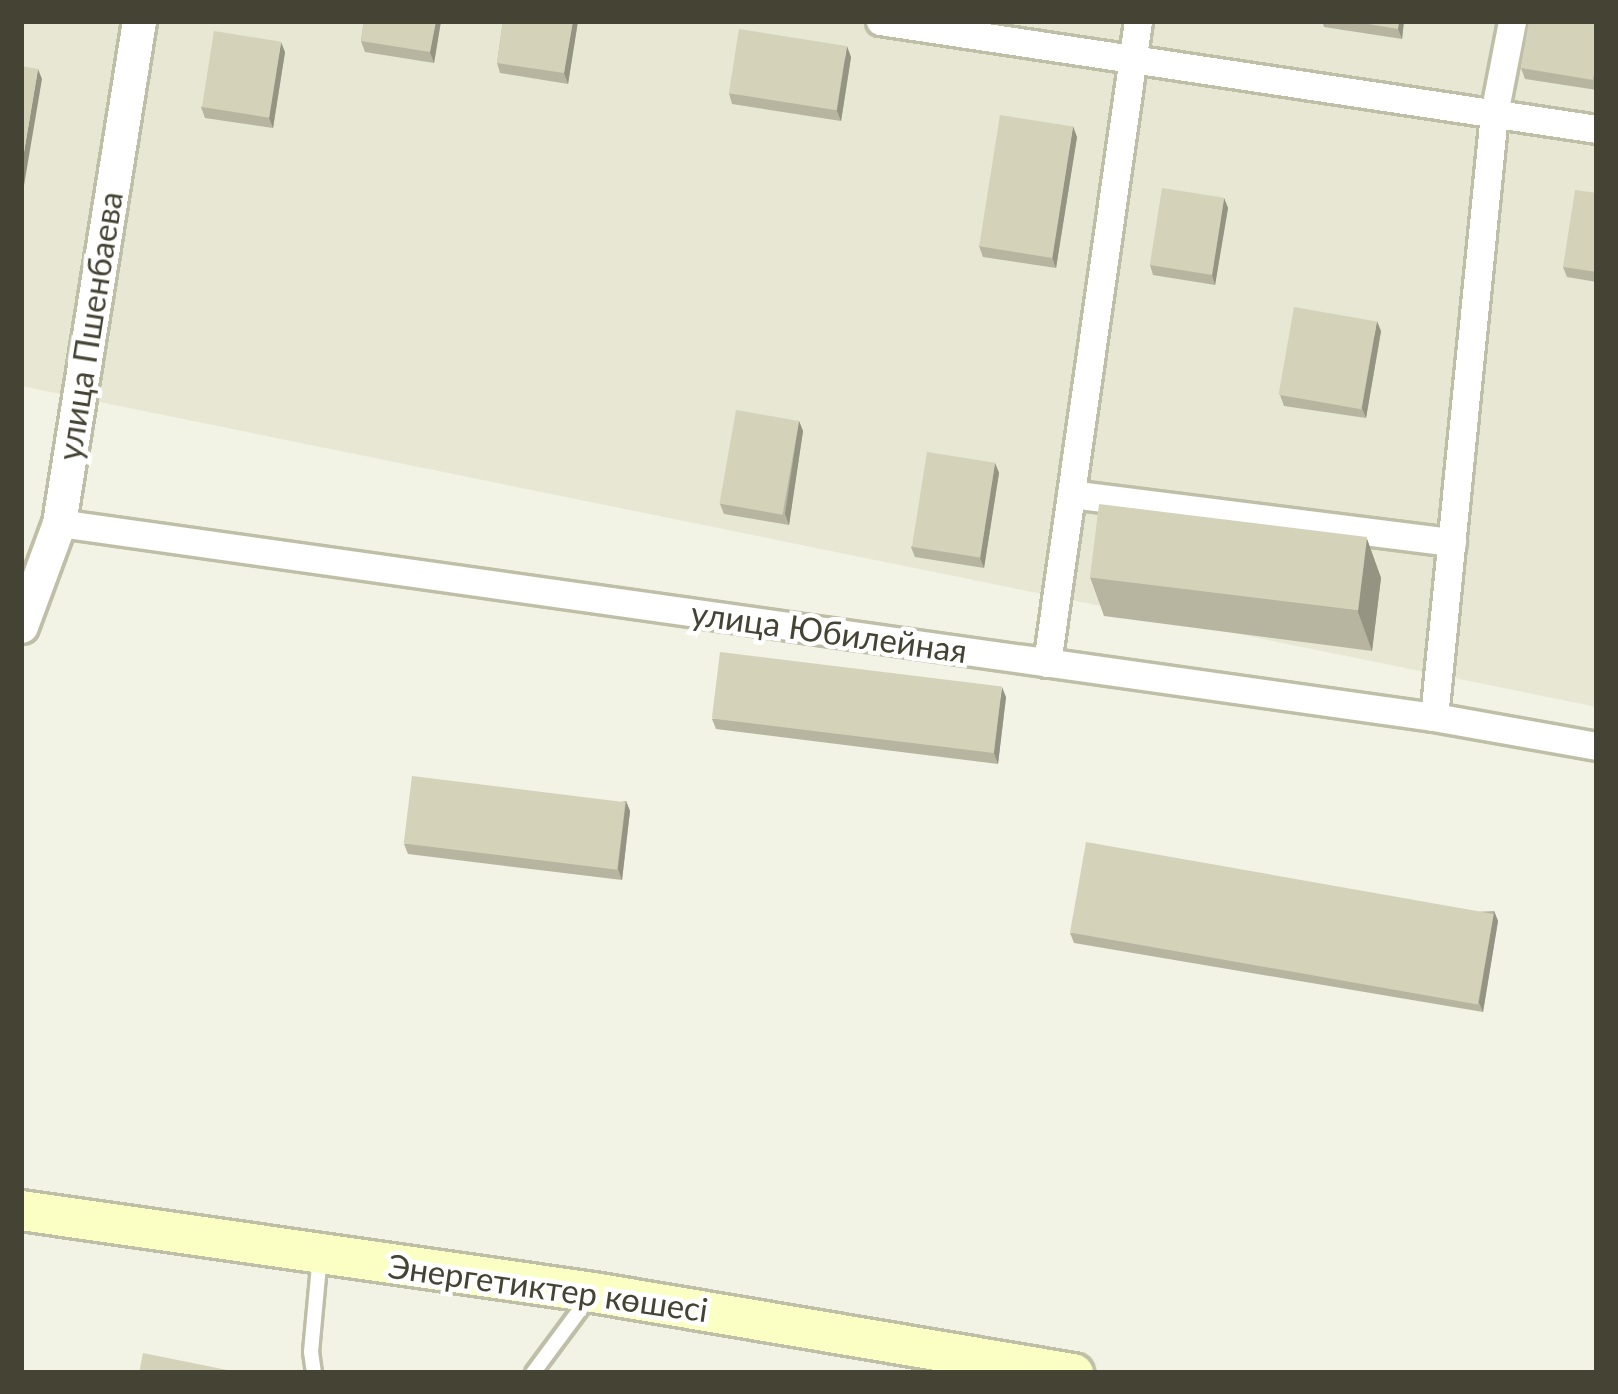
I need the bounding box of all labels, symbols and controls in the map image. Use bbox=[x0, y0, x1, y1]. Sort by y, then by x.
street label: улица Пшенбаева bbox=[49, 189, 131, 463]
street label: улица Юбилейная bbox=[689, 593, 969, 671]
street label: Энергетиктер көшесі bbox=[385, 1246, 711, 1330]

